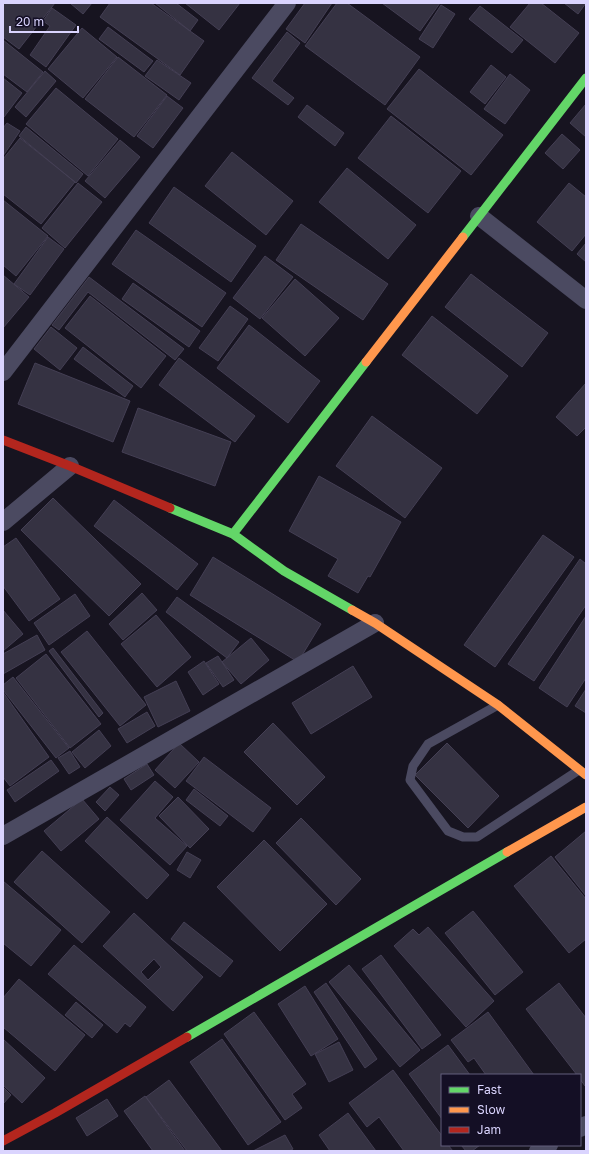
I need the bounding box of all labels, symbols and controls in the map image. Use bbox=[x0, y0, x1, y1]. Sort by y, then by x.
scale bar bbox=[10, 8, 78, 34]
text: 20 m bbox=[16, 14, 44, 29]
legend bbox=[441, 1074, 581, 1146]
text: Fast bbox=[477, 1082, 502, 1097]
text: Slow bbox=[477, 1102, 505, 1117]
text: Jam bbox=[477, 1122, 501, 1137]

